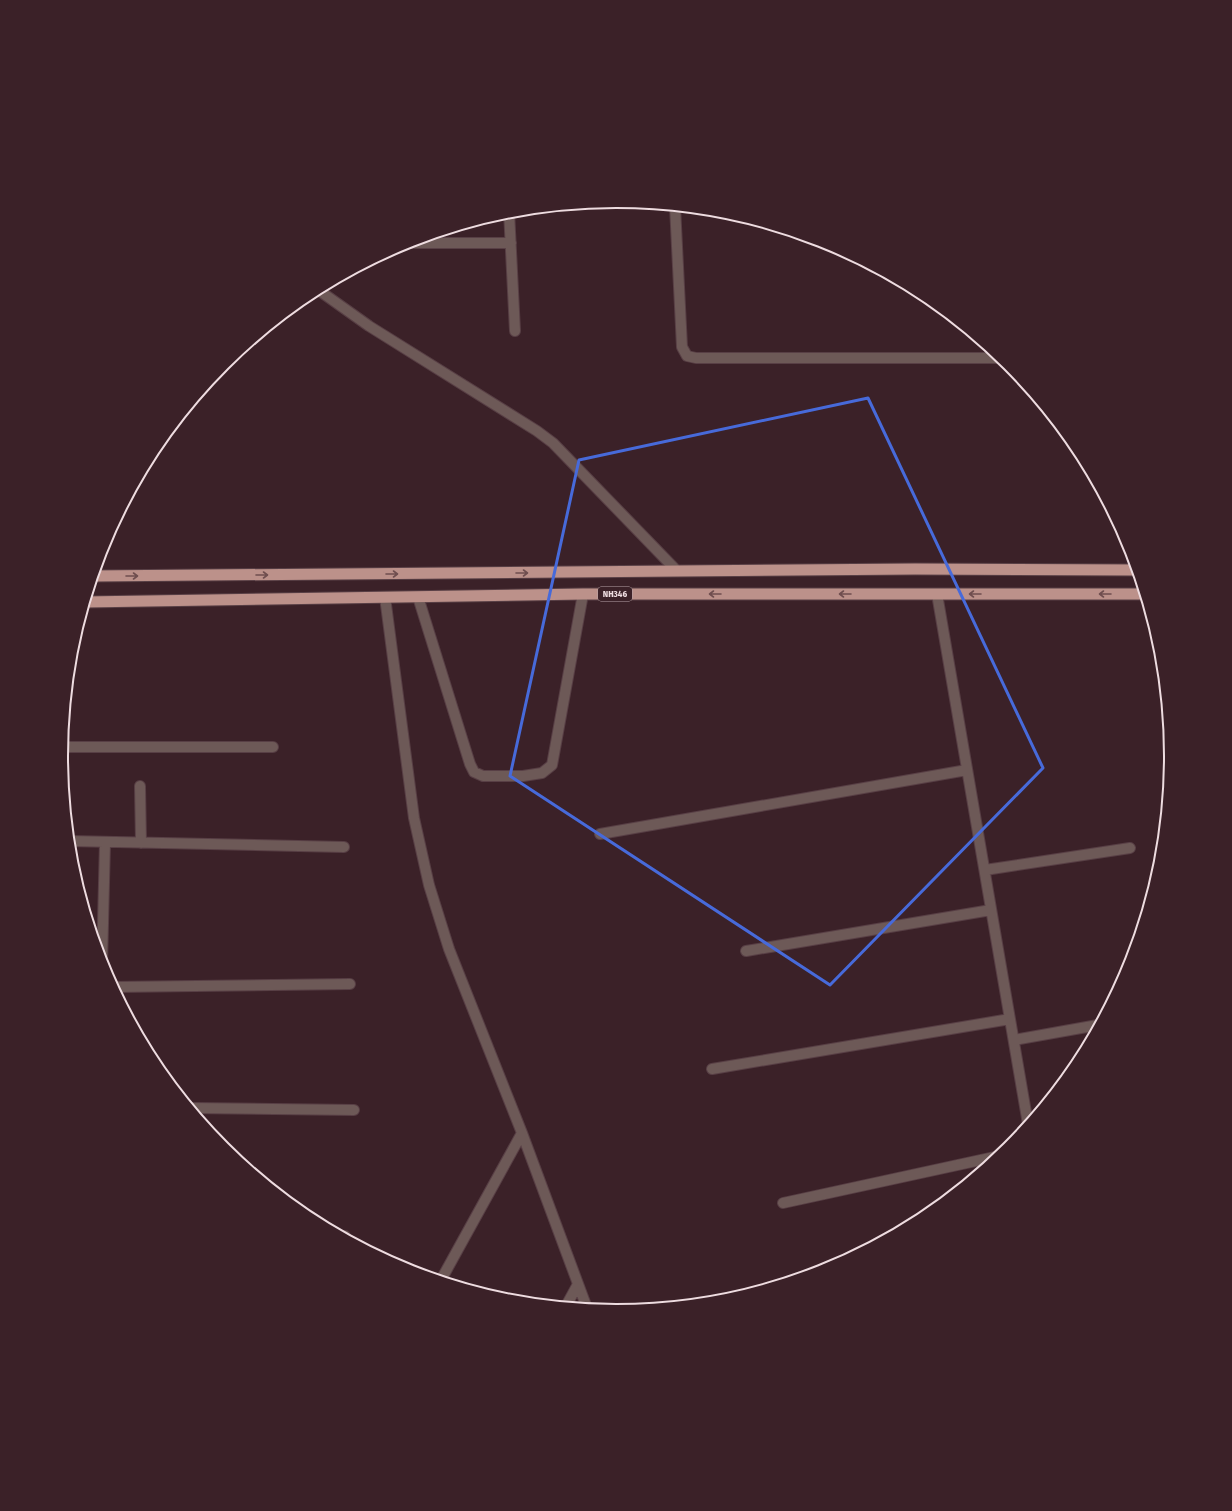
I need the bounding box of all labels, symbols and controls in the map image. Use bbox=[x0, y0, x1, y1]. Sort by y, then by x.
one-way arrow bbox=[515, 569, 528, 577]
one-way arrow bbox=[385, 570, 398, 578]
one-way arrow bbox=[255, 571, 268, 579]
one-way arrow bbox=[125, 572, 138, 580]
road number: NH346 bbox=[598, 587, 632, 601]
one-way arrow bbox=[709, 590, 722, 598]
one-way arrow bbox=[839, 590, 852, 598]
one-way arrow bbox=[969, 590, 982, 598]
one-way arrow bbox=[1099, 590, 1112, 598]

